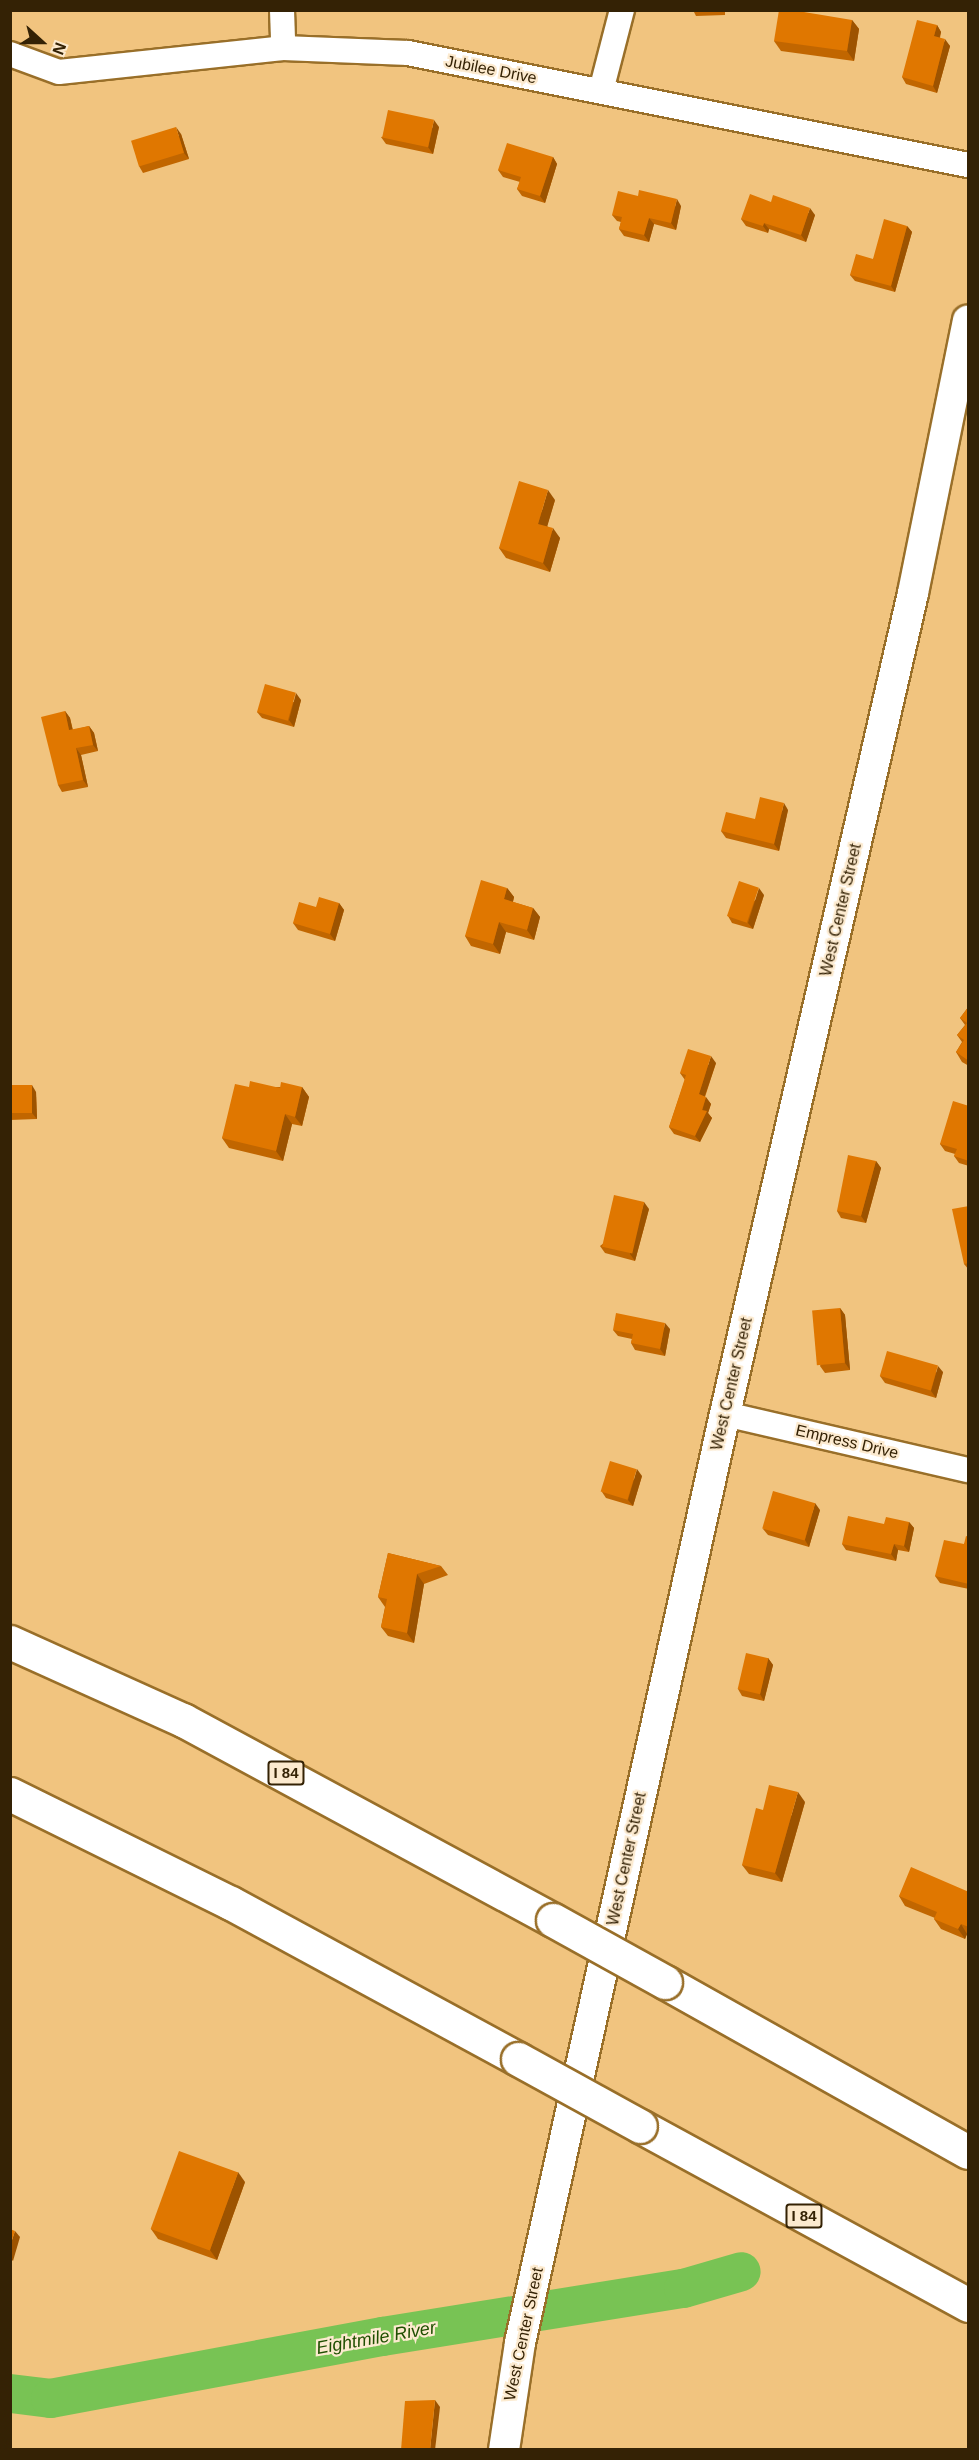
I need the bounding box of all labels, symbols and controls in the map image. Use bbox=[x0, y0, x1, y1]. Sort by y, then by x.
north arrow bbox=[12, 12, 72, 72]
text: N bbox=[49, 40, 69, 57]
street label: Jubilee Drive bbox=[444, 52, 538, 88]
street label: West Center Street bbox=[816, 842, 866, 978]
street label: West Center Street bbox=[707, 1316, 757, 1452]
street label: Empress Drive bbox=[794, 1421, 900, 1463]
road number: I 84 bbox=[266, 1761, 306, 1785]
street label: West Center Street bbox=[603, 1791, 651, 1927]
road number: I 84 bbox=[784, 2204, 824, 2228]
street label: West Center Street bbox=[500, 2266, 548, 2402]
water label: Eightmile River bbox=[315, 2317, 437, 2359]

